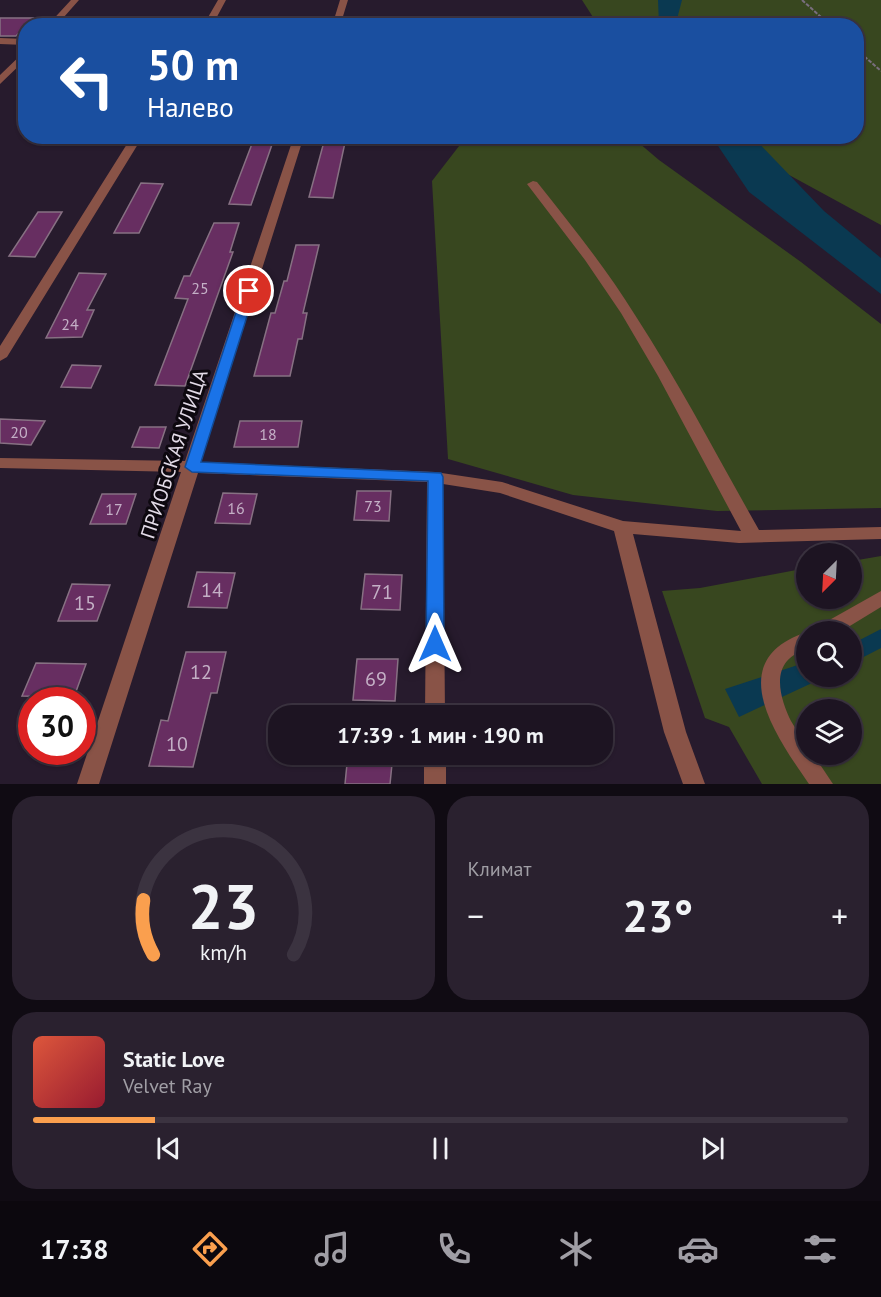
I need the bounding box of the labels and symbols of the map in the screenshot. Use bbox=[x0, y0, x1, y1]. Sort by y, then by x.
pin bbox=[223, 265, 274, 316]
house number: 25 bbox=[191, 278, 209, 298]
house number: 24 bbox=[61, 314, 79, 334]
street label: ПРИОБСКАЯ УЛИЦА bbox=[134, 366, 214, 542]
house number: 20 bbox=[10, 422, 28, 442]
house number: 18 bbox=[259, 424, 277, 444]
house number: 73 bbox=[364, 496, 382, 516]
house number: 16 bbox=[227, 498, 245, 518]
house number: 17 bbox=[105, 499, 123, 519]
north arrow bbox=[796, 543, 862, 609]
house number: 14 bbox=[201, 577, 223, 603]
house number: 71 bbox=[371, 579, 393, 605]
house number: 15 bbox=[74, 590, 96, 616]
position arrow bbox=[403, 612, 467, 676]
house number: 12 bbox=[190, 659, 212, 685]
house number: 69 bbox=[365, 666, 387, 692]
speed limit sign: 30 bbox=[18, 687, 96, 765]
house number: 10 bbox=[166, 731, 188, 757]

